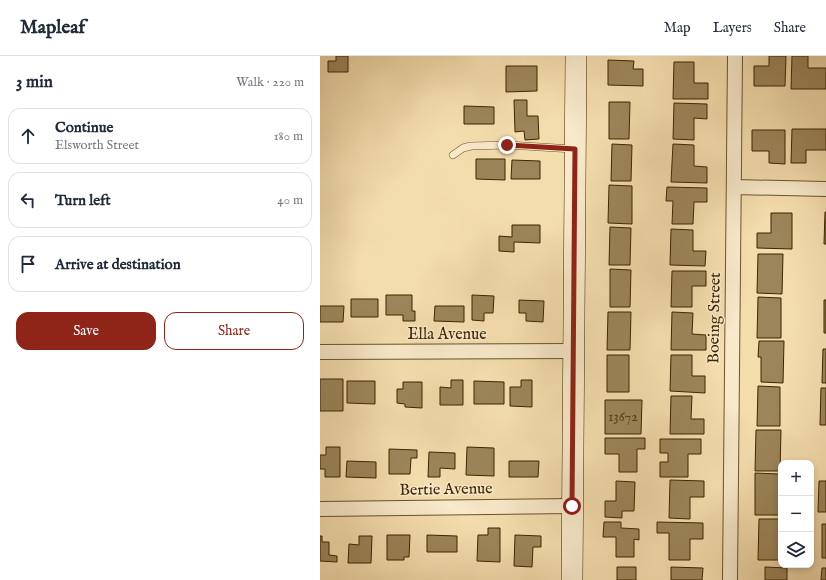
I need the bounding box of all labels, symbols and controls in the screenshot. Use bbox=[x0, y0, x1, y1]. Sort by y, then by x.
text: Mapleaf bbox=[20, 16, 85, 40]
text: Map bbox=[664, 19, 691, 37]
text: Layers bbox=[713, 19, 752, 37]
text: Share bbox=[774, 19, 806, 37]
text: 3 min bbox=[16, 72, 53, 93]
text: Walk · 220 m bbox=[236, 74, 304, 91]
text: Continue bbox=[55, 118, 113, 137]
icon: ahead bbox=[17, 125, 39, 147]
text: 180 m bbox=[274, 128, 303, 145]
route end bbox=[498, 136, 516, 154]
text: Elsworth Street bbox=[55, 137, 139, 154]
icon: left bbox=[17, 189, 39, 211]
text: Turn left bbox=[55, 191, 111, 210]
text: 40 m bbox=[277, 192, 303, 209]
icon: arrive bbox=[17, 253, 39, 275]
text: Arrive at destination bbox=[55, 255, 181, 274]
street label: Boeing Street bbox=[704, 272, 726, 364]
button: Save bbox=[16, 312, 156, 350]
button: Share bbox=[164, 312, 304, 350]
street label: Ella Avenue bbox=[407, 325, 487, 345]
house number: 13672 bbox=[608, 408, 638, 426]
map controls bbox=[778, 460, 814, 568]
button: + bbox=[778, 460, 814, 496]
street label: Bertie Avenue bbox=[399, 479, 493, 501]
button: − bbox=[778, 496, 814, 532]
route start bbox=[563, 497, 581, 515]
button: layers bbox=[778, 532, 814, 568]

